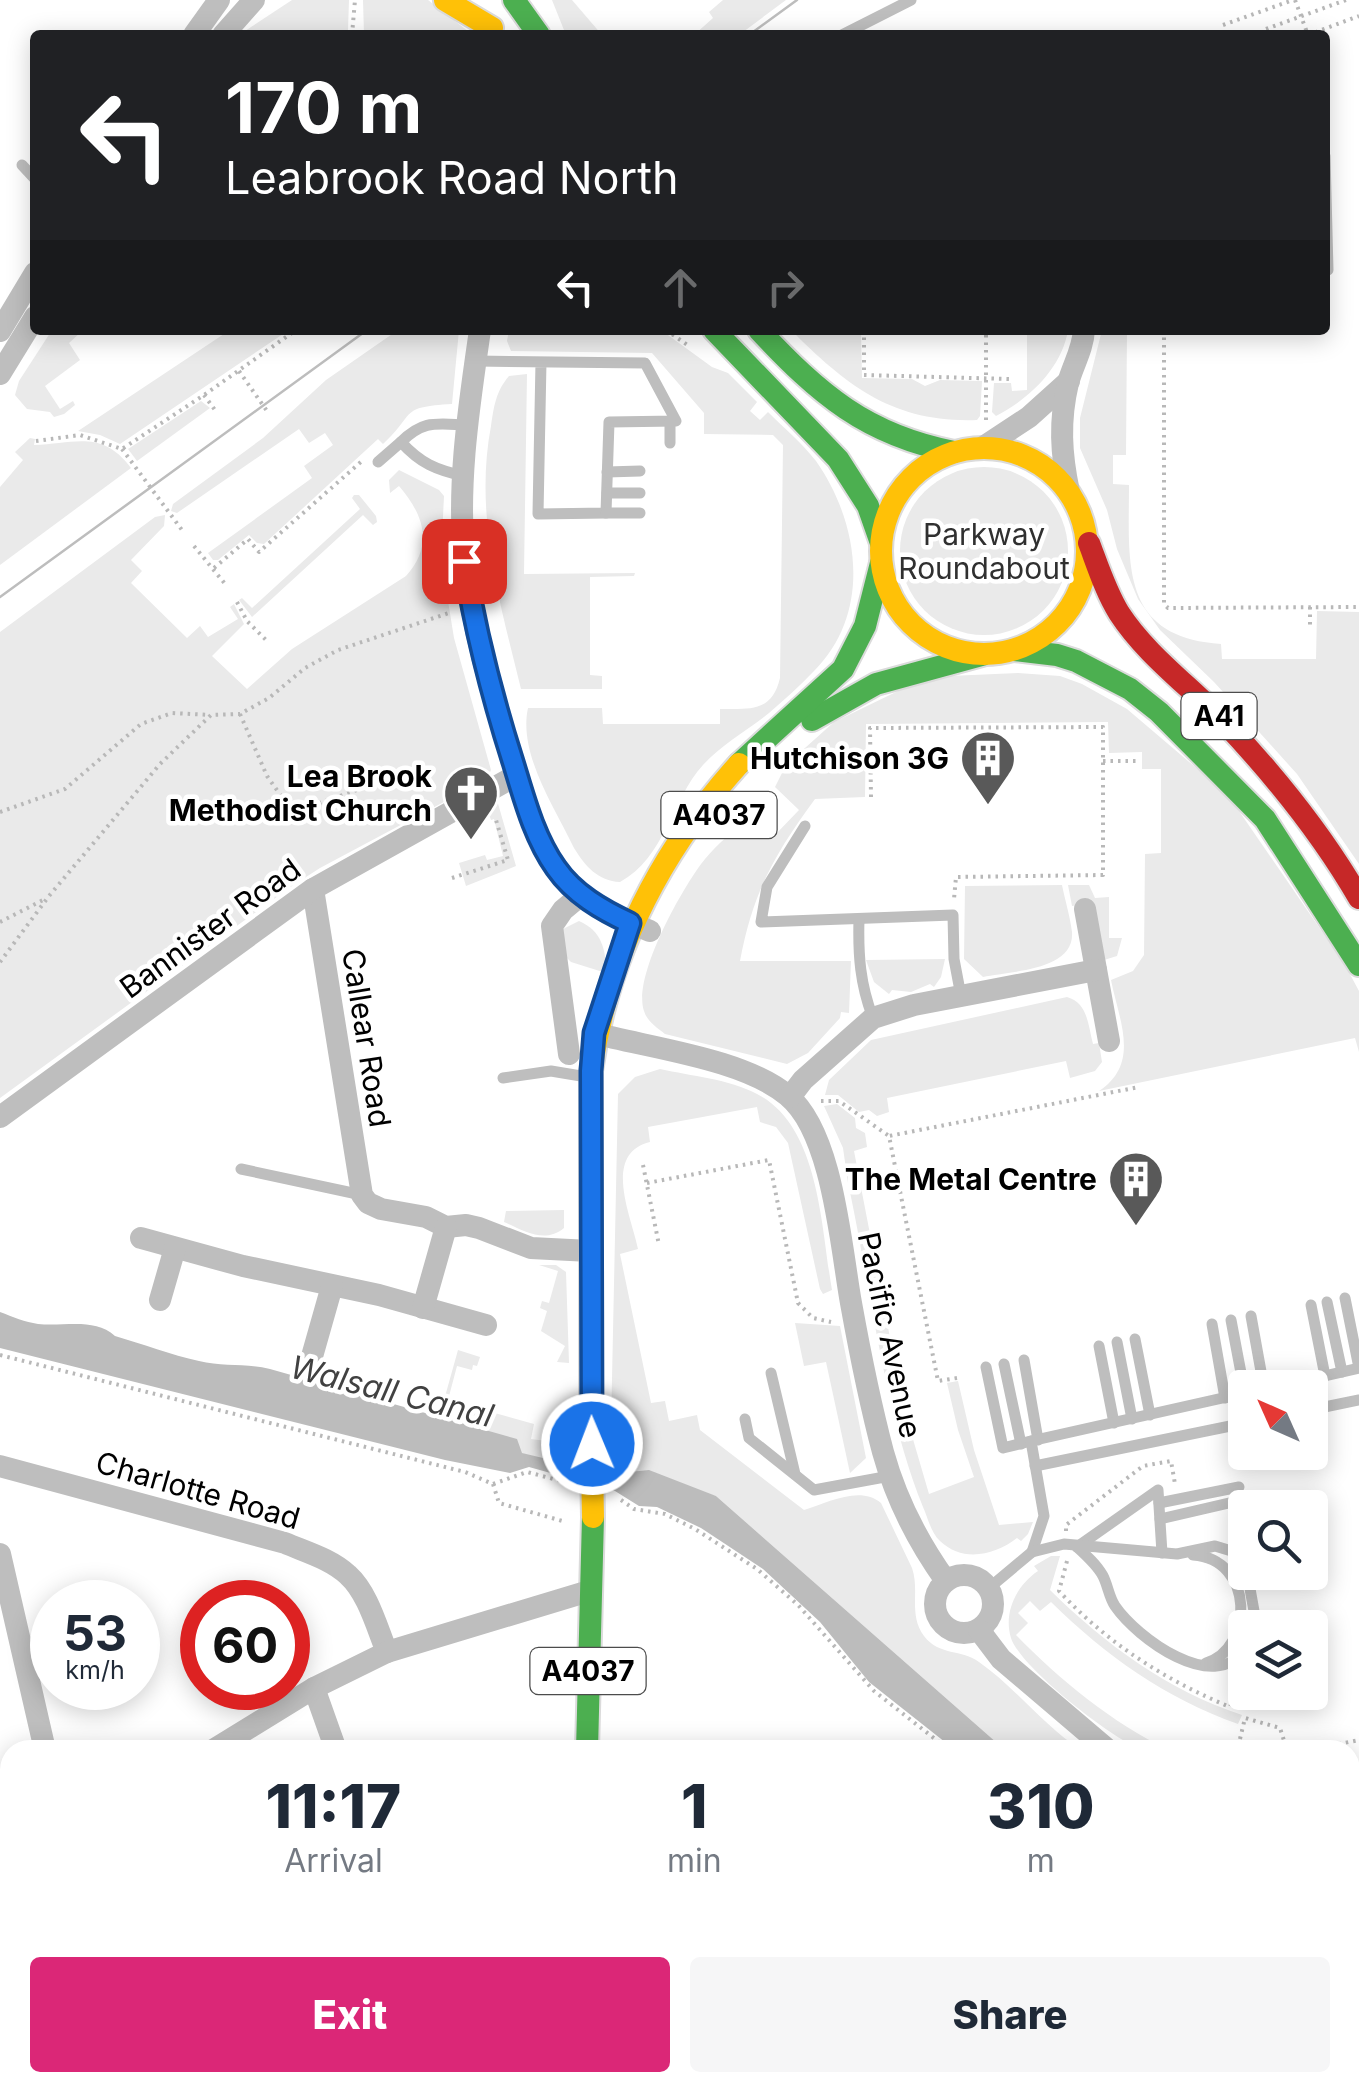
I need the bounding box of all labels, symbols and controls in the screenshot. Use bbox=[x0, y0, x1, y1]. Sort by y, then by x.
text: 170 m bbox=[225, 65, 422, 150]
icon: left bbox=[60, 70, 190, 200]
text: Leabrook Road North bbox=[225, 150, 679, 205]
icon: left bbox=[548, 260, 603, 315]
icon: ahead bbox=[653, 260, 708, 315]
icon: right bbox=[758, 260, 813, 315]
park label: Parkway Roundabout bbox=[898, 516, 1070, 586]
pin bbox=[422, 519, 507, 604]
icon: arrive bbox=[437, 534, 492, 589]
road number: A41 bbox=[1182, 693, 1256, 739]
building icon: Hutchison 3G bbox=[958, 728, 1018, 807]
place label: Hutchison 3G bbox=[750, 740, 949, 776]
place label: Lea Brook Methodist Church bbox=[169, 758, 433, 828]
church icon: Lea Brook Methodist Church bbox=[441, 763, 501, 842]
road number: A4037 bbox=[662, 792, 776, 838]
street label: Bannister Road bbox=[113, 851, 307, 1005]
street label: Callear Road bbox=[335, 946, 399, 1130]
building icon: The Metal Centre bbox=[1106, 1149, 1166, 1228]
place label: The Metal Centre bbox=[845, 1161, 1097, 1197]
street label: Pacific Avenue bbox=[851, 1229, 929, 1441]
water label: Walsall Canal bbox=[287, 1347, 498, 1435]
north arrow bbox=[1228, 1370, 1328, 1470]
map controls bbox=[1228, 1370, 1328, 1710]
position arrow bbox=[540, 1392, 644, 1496]
street label: Charlotte Road bbox=[92, 1444, 304, 1536]
button: search bbox=[1228, 1490, 1328, 1590]
speed limit sign: 60 bbox=[180, 1580, 310, 1710]
text: 53 bbox=[63, 1603, 127, 1663]
button: layers bbox=[1228, 1610, 1328, 1710]
road number: A4037 bbox=[530, 1648, 646, 1694]
text: km/h bbox=[65, 1655, 125, 1685]
text: 11:17 bbox=[266, 1770, 401, 1842]
text: 1 bbox=[681, 1770, 707, 1842]
text: 310 bbox=[987, 1770, 1094, 1842]
text: Arrival bbox=[284, 1841, 383, 1880]
text: min bbox=[667, 1841, 722, 1880]
text: m bbox=[1027, 1841, 1055, 1880]
button: Exit bbox=[30, 1957, 670, 2072]
button: Share bbox=[690, 1957, 1330, 2072]

